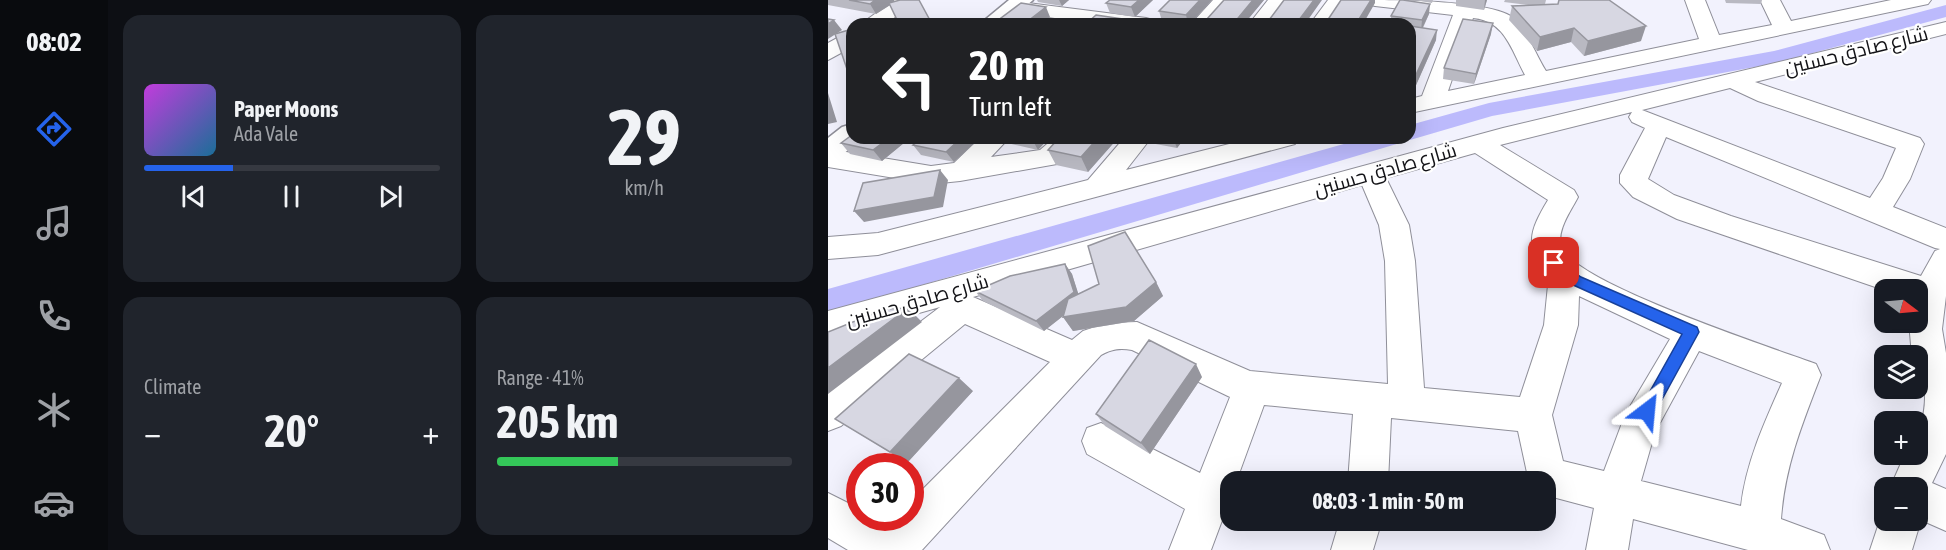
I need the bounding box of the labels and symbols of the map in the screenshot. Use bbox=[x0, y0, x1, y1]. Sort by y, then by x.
street label: شارع صادق حسنين bbox=[1782, 21, 1931, 82]
street label: شارع صادق حسنين bbox=[1311, 138, 1460, 203]
pin bbox=[1528, 237, 1579, 288]
street label: شارع صادق حسنين bbox=[843, 269, 992, 334]
north arrow bbox=[1874, 279, 1928, 333]
position arrow bbox=[1615, 379, 1679, 443]
speed limit sign: 30 bbox=[846, 453, 924, 531]

